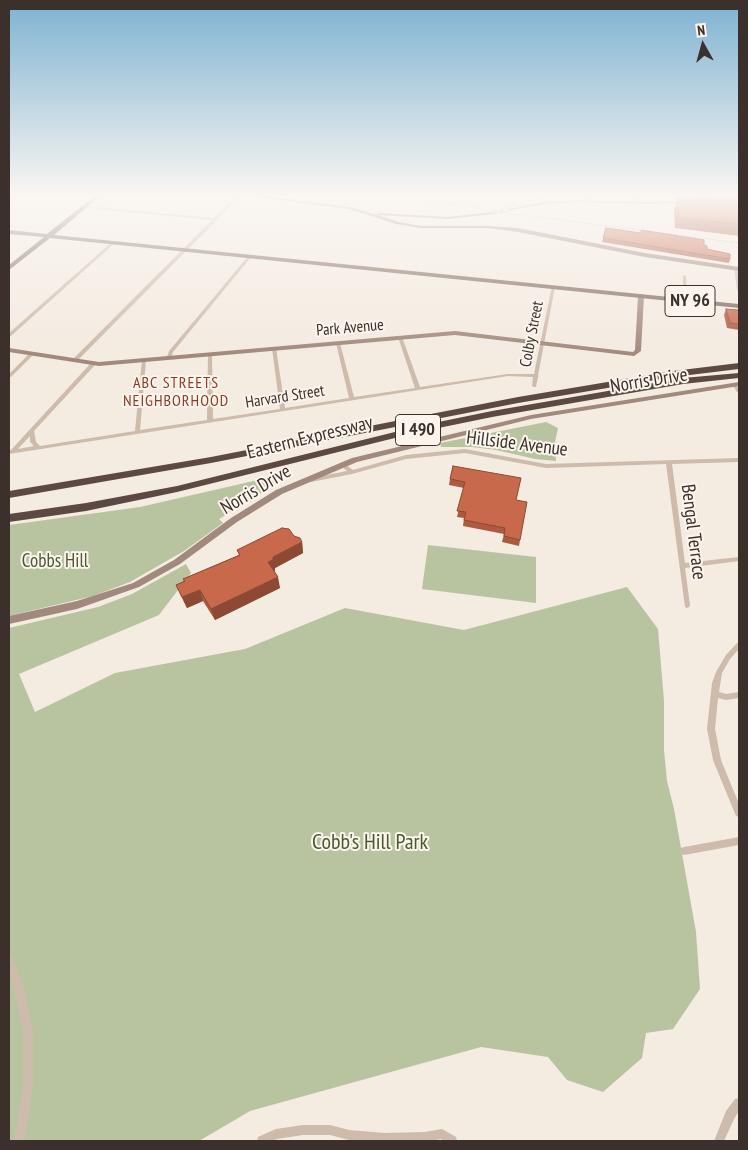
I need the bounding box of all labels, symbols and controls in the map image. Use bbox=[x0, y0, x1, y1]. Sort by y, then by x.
north arrow bbox=[678, 20, 728, 70]
text: N bbox=[696, 21, 706, 40]
road number: NY 96 bbox=[665, 286, 715, 316]
street label: Colby Street bbox=[516, 299, 548, 369]
street label: Park Avenue bbox=[315, 315, 385, 341]
street label: Norris Drive bbox=[609, 364, 689, 398]
district label: ABC STREETS NEIGHBORHOOD bbox=[121, 373, 231, 411]
street label: Harvard Street bbox=[244, 381, 326, 413]
street label: Eastern Expressway bbox=[245, 411, 375, 465]
road number: I 490 bbox=[396, 414, 440, 446]
street label: Hillside Avenue bbox=[465, 426, 569, 462]
street label: Norris Drive bbox=[217, 460, 295, 520]
street label: Bengal Terrace bbox=[676, 483, 710, 581]
park label: Cobbs Hill bbox=[22, 551, 88, 573]
park label: Cobb's Hill Park bbox=[312, 830, 428, 856]

